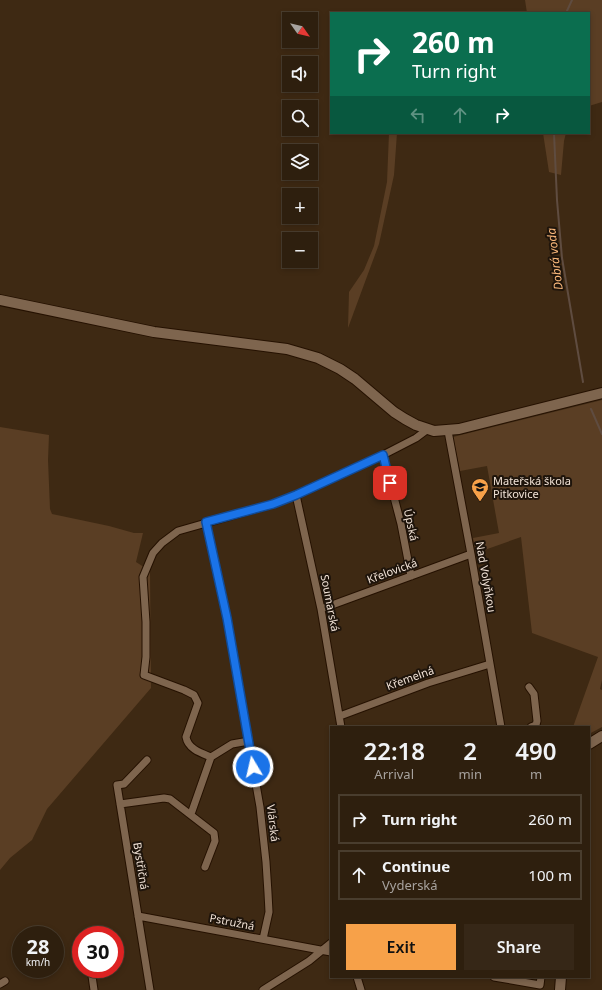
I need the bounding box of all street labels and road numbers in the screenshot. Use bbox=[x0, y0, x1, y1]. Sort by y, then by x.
street label: Úpská bbox=[401, 508, 422, 542]
street label: Nad Volyňkou bbox=[473, 540, 500, 614]
street label: Křelovická bbox=[365, 555, 419, 587]
street label: Soumarská bbox=[318, 573, 343, 633]
street label: Křemelná bbox=[384, 662, 436, 693]
street label: Vlárská bbox=[264, 803, 283, 842]
street label: Bystřičná bbox=[130, 841, 153, 891]
street label: Pstružná bbox=[208, 910, 256, 933]

